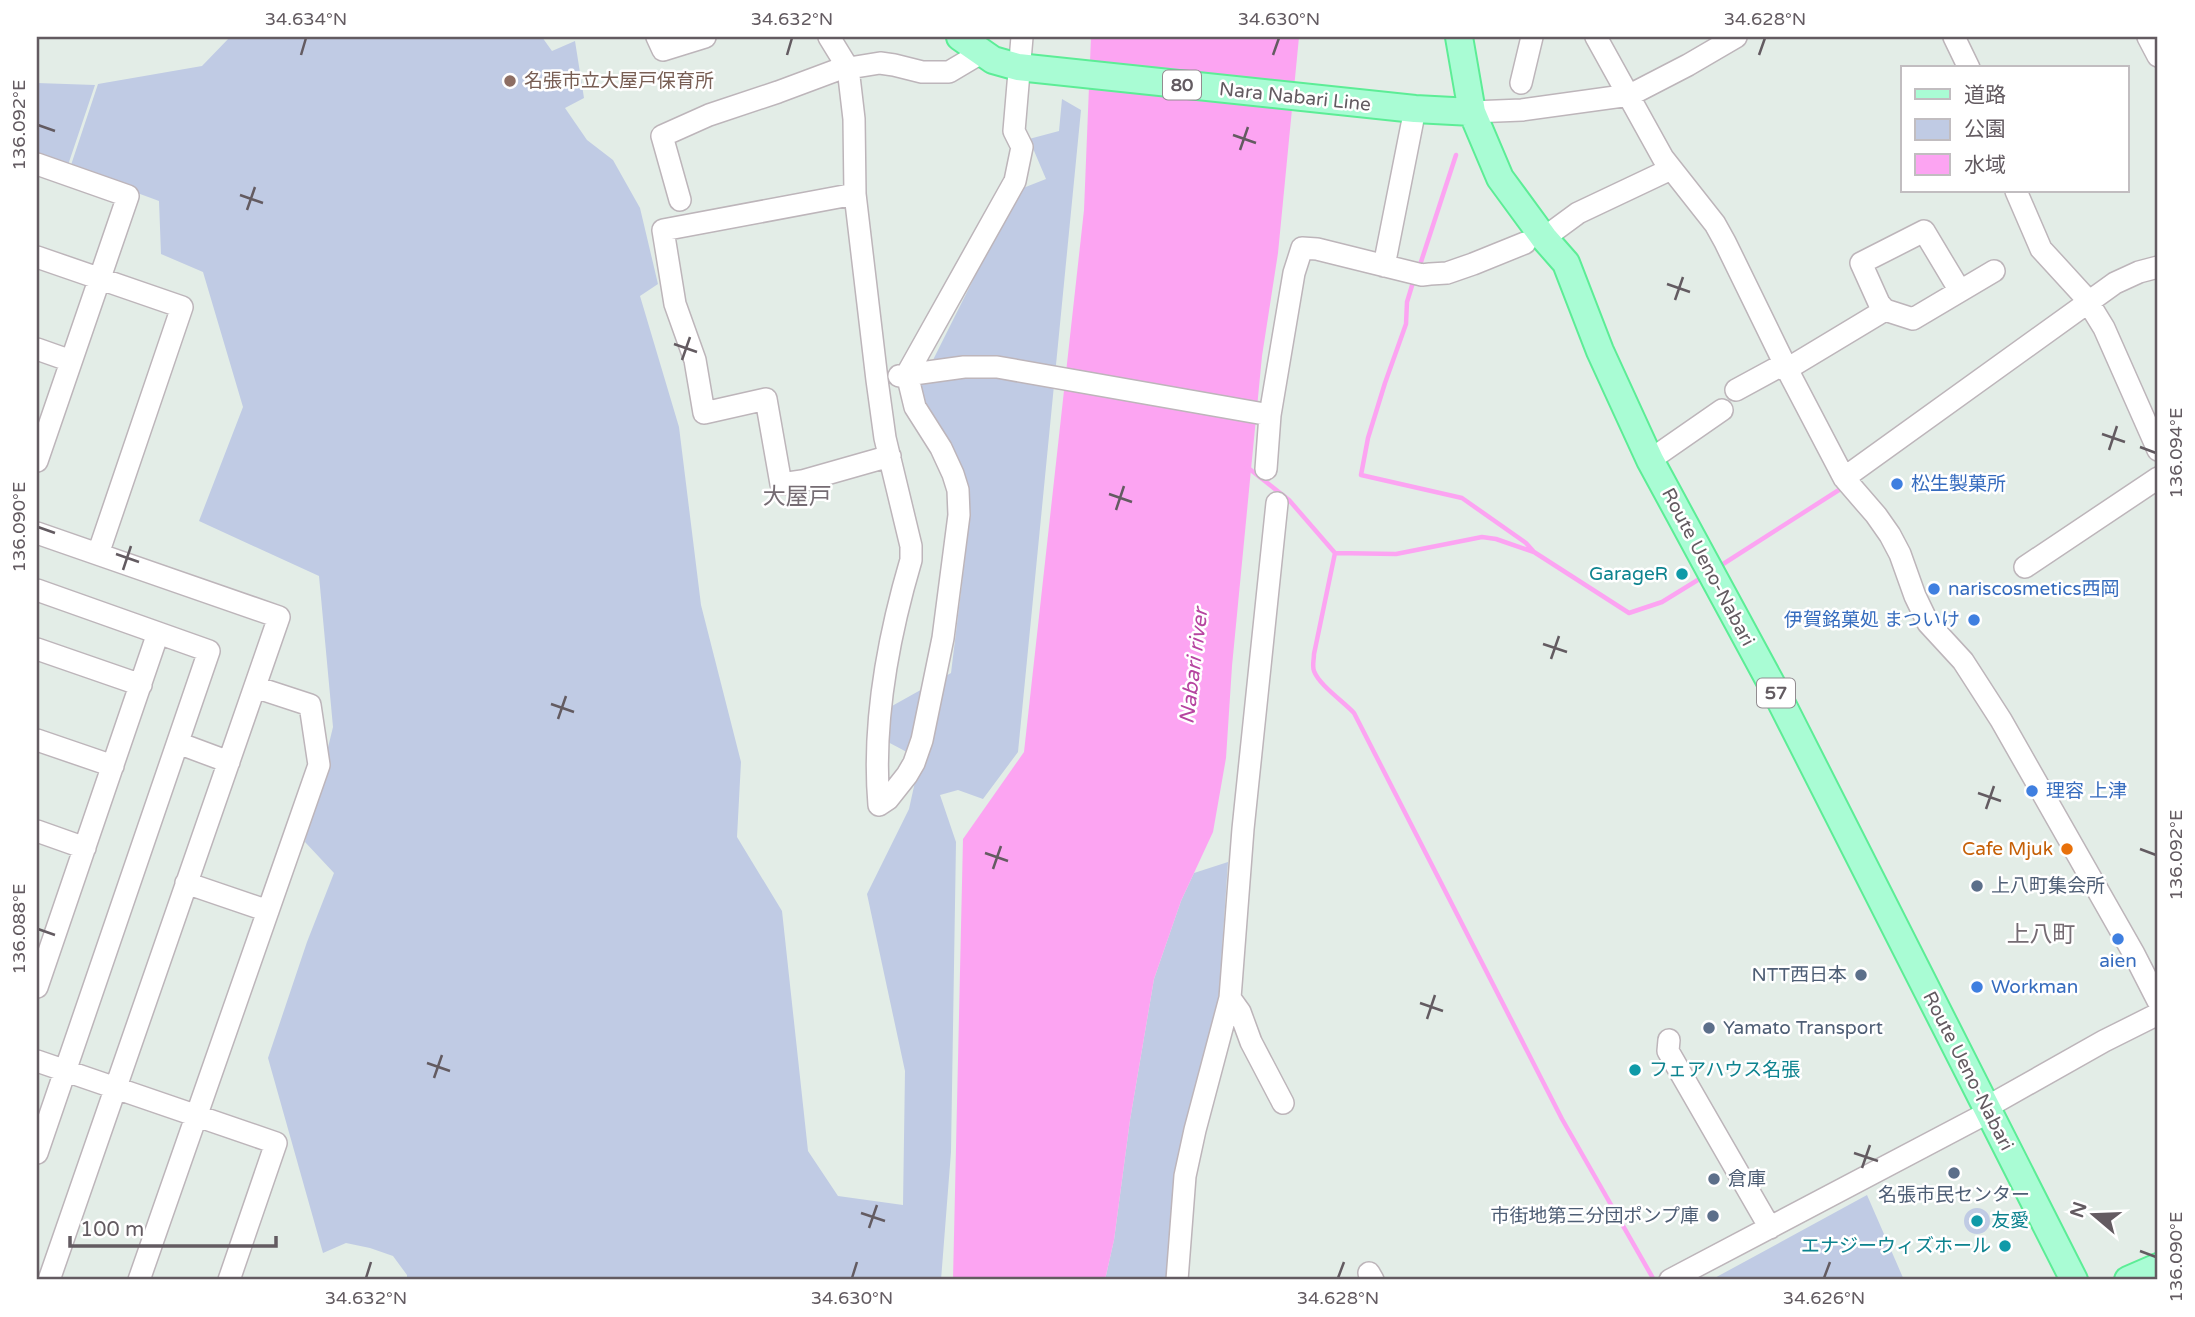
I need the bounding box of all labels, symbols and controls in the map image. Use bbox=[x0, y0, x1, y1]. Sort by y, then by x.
text: 34.634°N bbox=[265, 8, 347, 30]
text: 34.632°N bbox=[751, 8, 833, 30]
text: 34.630°N bbox=[1238, 8, 1320, 30]
text: 34.628°N bbox=[1724, 8, 1806, 30]
legend bbox=[1901, 66, 2128, 192]
place label: 名張市立大屋戸保育所 bbox=[524, 70, 714, 92]
road number: 80 bbox=[1163, 70, 1201, 100]
marker: 名張市立大屋戸保育所 bbox=[502, 73, 518, 89]
street label: Nara Nabari Line bbox=[1218, 78, 1372, 116]
text: 136.092°E bbox=[8, 80, 30, 170]
text: 道路 bbox=[1964, 83, 2006, 108]
text: 公園 bbox=[1964, 117, 2006, 142]
text: 水域 bbox=[1964, 153, 2006, 178]
text: 136.094°E bbox=[2165, 408, 2187, 498]
place label: 松生製菓所 bbox=[1911, 473, 2006, 495]
marker: 松生製菓所 bbox=[1889, 476, 1905, 492]
text: 136.090°E bbox=[8, 482, 30, 572]
district label: 大屋戸 bbox=[763, 483, 832, 511]
street label: Route Ueno-Nabari bbox=[1657, 484, 1759, 650]
place label: GarageR bbox=[1589, 563, 1668, 585]
marker: GarageR bbox=[1674, 566, 1690, 582]
place label: nariscosmetics西岡 bbox=[1948, 578, 2120, 600]
marker: nariscosmetics西岡 bbox=[1926, 581, 1942, 597]
water label: Nabari river bbox=[1174, 604, 1214, 725]
place label: 伊賀銘菓処 まついけ bbox=[1784, 609, 1960, 631]
marker: 伊賀銘菓処 まついけ bbox=[1966, 612, 1982, 628]
road number: 57 bbox=[1757, 678, 1795, 708]
place label: 理容 上津 bbox=[2046, 780, 2127, 802]
marker: 理容 上津 bbox=[2024, 783, 2040, 799]
text: 136.092°E bbox=[2165, 810, 2187, 900]
place label: Cafe Mjuk bbox=[1962, 838, 2053, 860]
marker: Cafe Mjuk bbox=[2059, 841, 2075, 857]
place label: 上八町集会所 bbox=[1991, 875, 2105, 897]
marker: 上八町集会所 bbox=[1969, 878, 1985, 894]
text: 136.088°E bbox=[8, 884, 30, 974]
district label: 上八町 bbox=[2007, 921, 2076, 949]
marker: aien bbox=[2110, 931, 2126, 947]
place label: aien bbox=[2099, 950, 2137, 972]
place label: NTT西日本 bbox=[1752, 964, 1847, 986]
marker: NTT西日本 bbox=[1853, 967, 1869, 983]
place label: Workman bbox=[1991, 976, 2078, 998]
marker: Workman bbox=[1969, 979, 1985, 995]
street label: Route Ueno-Nabari bbox=[1918, 988, 2018, 1154]
place label: Yamato Transport bbox=[1723, 1017, 1883, 1039]
marker: Yamato Transport bbox=[1701, 1020, 1717, 1036]
place label: フェアハウス名張 bbox=[1649, 1059, 1800, 1081]
marker: フェアハウス名張 bbox=[1627, 1062, 1643, 1078]
marker: 名張市民センター bbox=[1946, 1165, 1962, 1181]
place label: 倉庫 bbox=[1728, 1168, 1766, 1190]
marker: 倉庫 bbox=[1706, 1171, 1722, 1187]
north arrow bbox=[2058, 1180, 2128, 1250]
place label: 名張市民センター bbox=[1878, 1184, 2030, 1206]
text: N bbox=[2066, 1199, 2092, 1221]
scale bar bbox=[70, 1205, 276, 1249]
place label: 市街地第三分団ポンプ庫 bbox=[1491, 1205, 1699, 1227]
marker: 市街地第三分団ポンプ庫 bbox=[1705, 1208, 1721, 1224]
place label: 友愛 bbox=[1991, 1210, 2029, 1232]
text: 136.090°E bbox=[2165, 1212, 2187, 1302]
marker: 友愛 bbox=[1969, 1213, 1985, 1229]
text: 100 m bbox=[80, 1217, 144, 1242]
place label: エナジーウィズホール bbox=[1801, 1235, 1991, 1257]
marker: エナジーウィズホール bbox=[1997, 1238, 2013, 1254]
text: 34.632°N bbox=[325, 1287, 407, 1309]
text: 34.630°N bbox=[811, 1287, 893, 1309]
text: 34.628°N bbox=[1297, 1287, 1379, 1309]
text: 34.626°N bbox=[1783, 1287, 1865, 1309]

